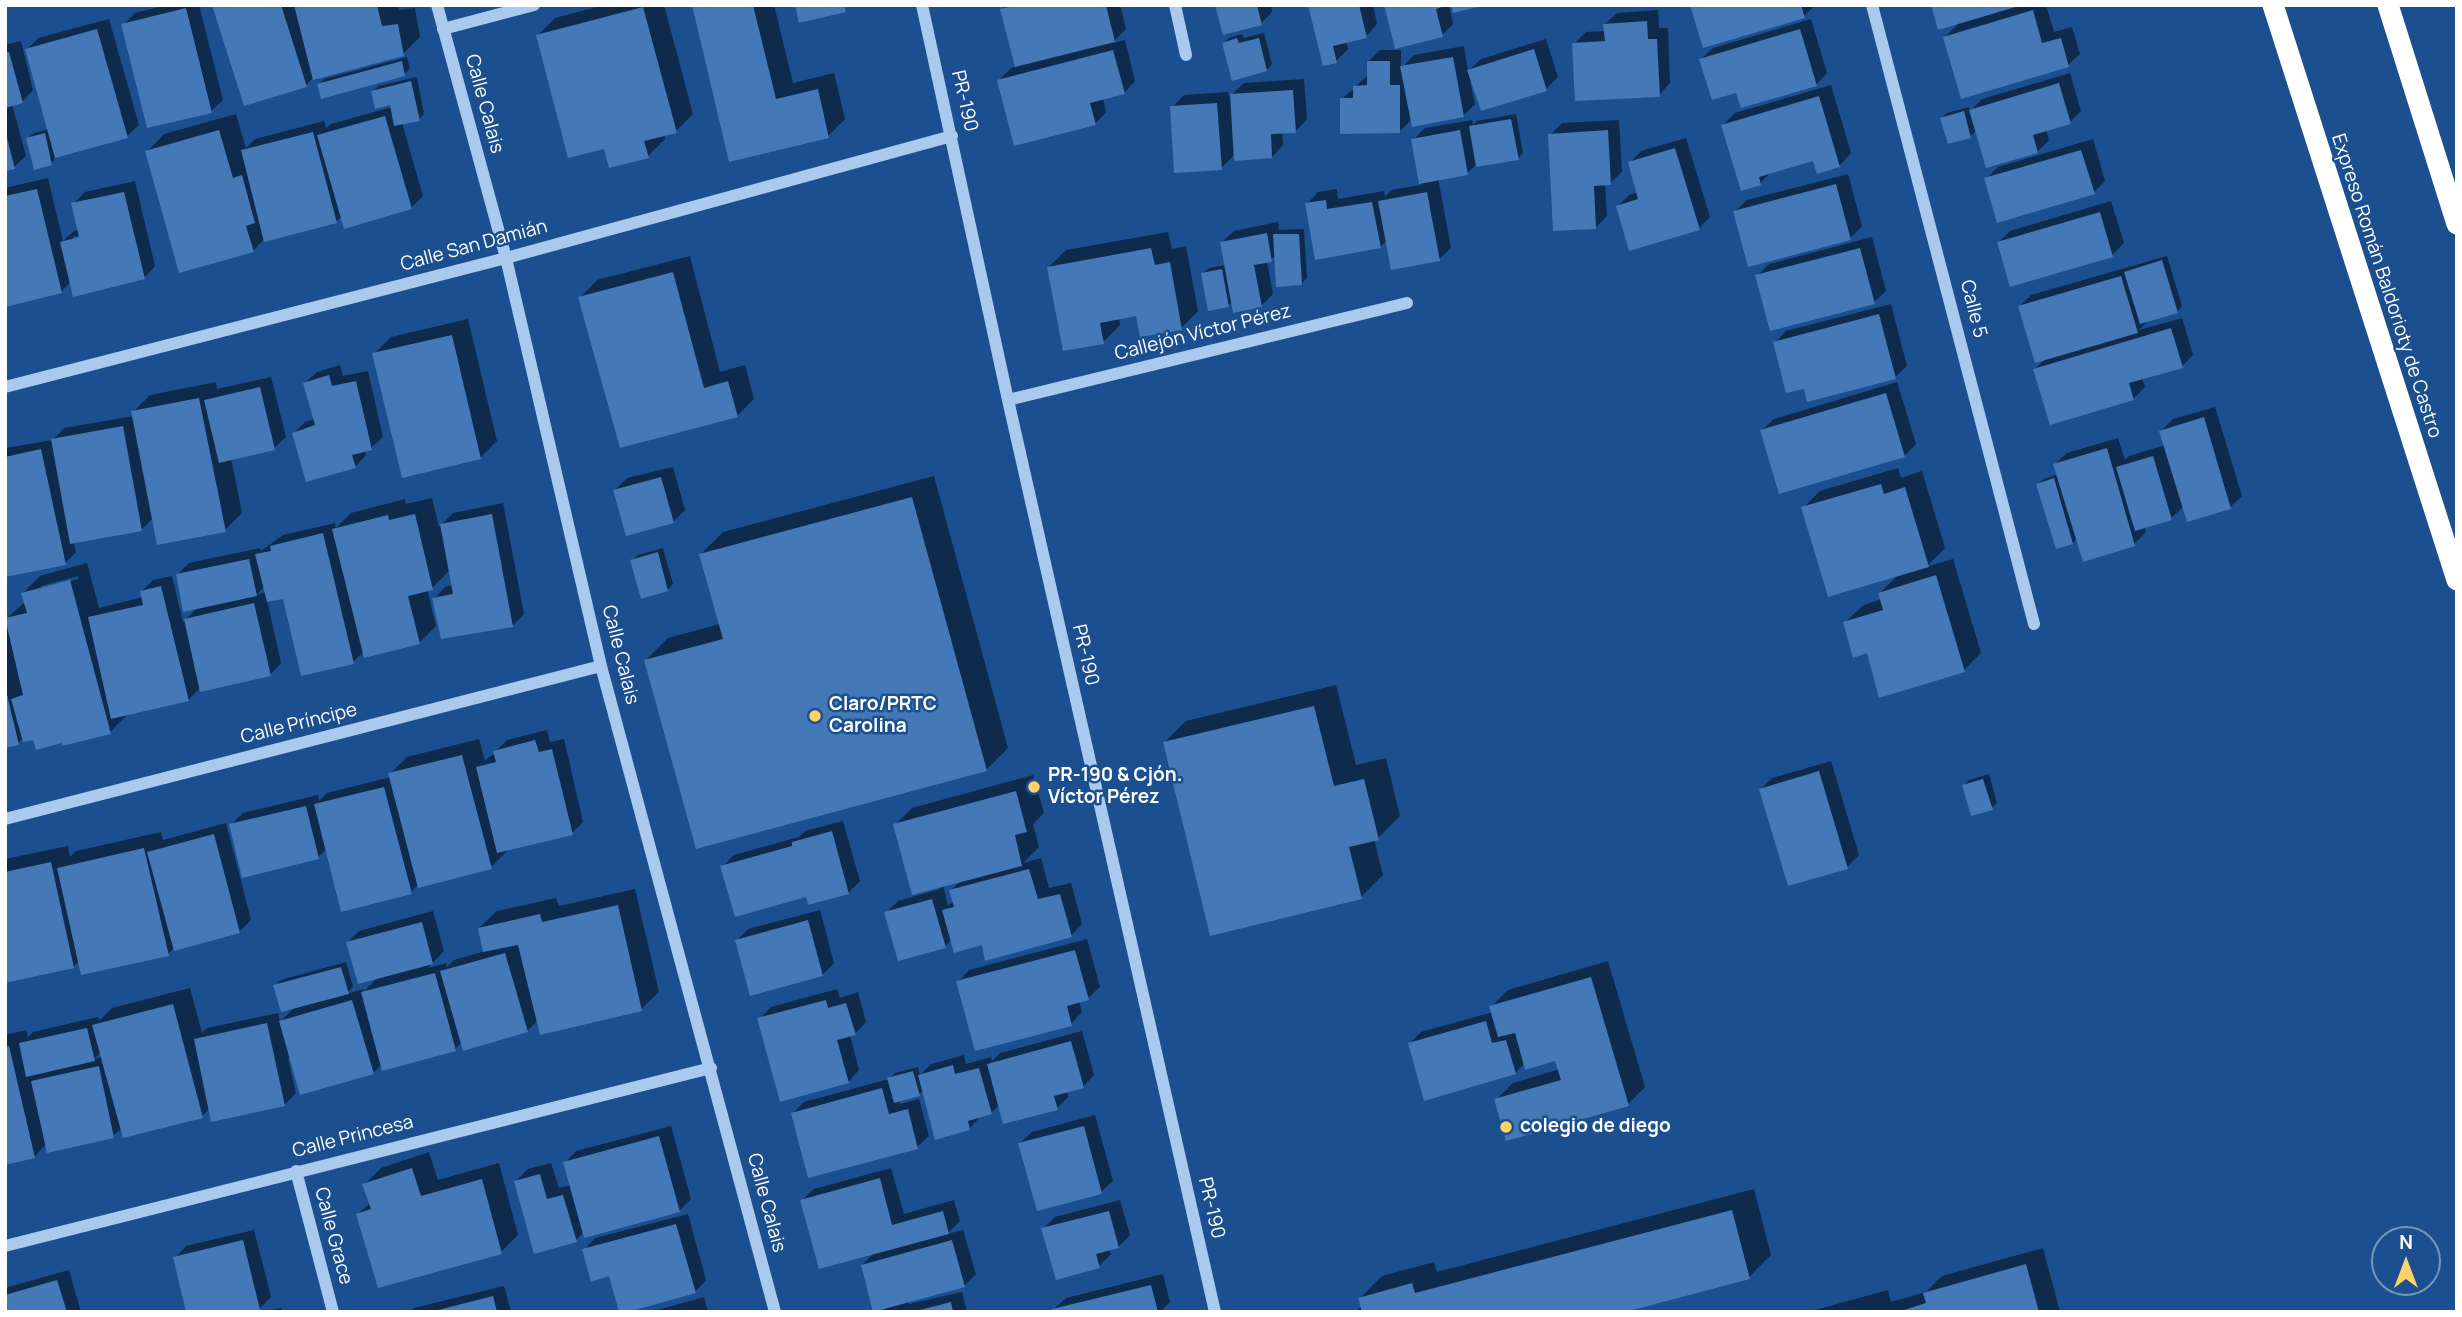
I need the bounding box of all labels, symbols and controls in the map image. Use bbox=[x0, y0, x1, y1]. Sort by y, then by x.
street label: Calle Calais bbox=[460, 52, 508, 156]
street label: PR-190 bbox=[946, 68, 982, 134]
street label: Expreso Román Baldorioty de Castro bbox=[2326, 131, 2446, 441]
street label: Calle San Damián bbox=[398, 215, 550, 277]
street label: Calle 5 bbox=[1955, 278, 1991, 340]
street label: Callejón Víctor Pérez bbox=[1113, 300, 1293, 366]
street label: Calle Calais bbox=[597, 603, 643, 707]
street label: PR-190 bbox=[1067, 622, 1103, 688]
place label: Claro/PRTC Carolina bbox=[829, 694, 937, 738]
street label: Calle Príncipe bbox=[239, 699, 359, 749]
marker: Claro/PRTC Carolina bbox=[807, 708, 823, 724]
place label: PR-190 & Cjón. Víctor Pérez bbox=[1048, 765, 1182, 809]
marker: PR-190 & Cjón. Víctor Pérez bbox=[1026, 779, 1042, 795]
street label: Calle Princesa bbox=[290, 1111, 416, 1163]
place label: colegio de diego bbox=[1520, 1116, 1671, 1138]
marker: colegio de diego bbox=[1498, 1119, 1514, 1135]
street label: Calle Calais bbox=[742, 1151, 790, 1255]
street label: PR-190 bbox=[1193, 1175, 1229, 1241]
street label: Calle Grace bbox=[309, 1185, 357, 1287]
north arrow bbox=[2371, 1226, 2441, 1296]
text: N bbox=[2399, 1229, 2413, 1255]

